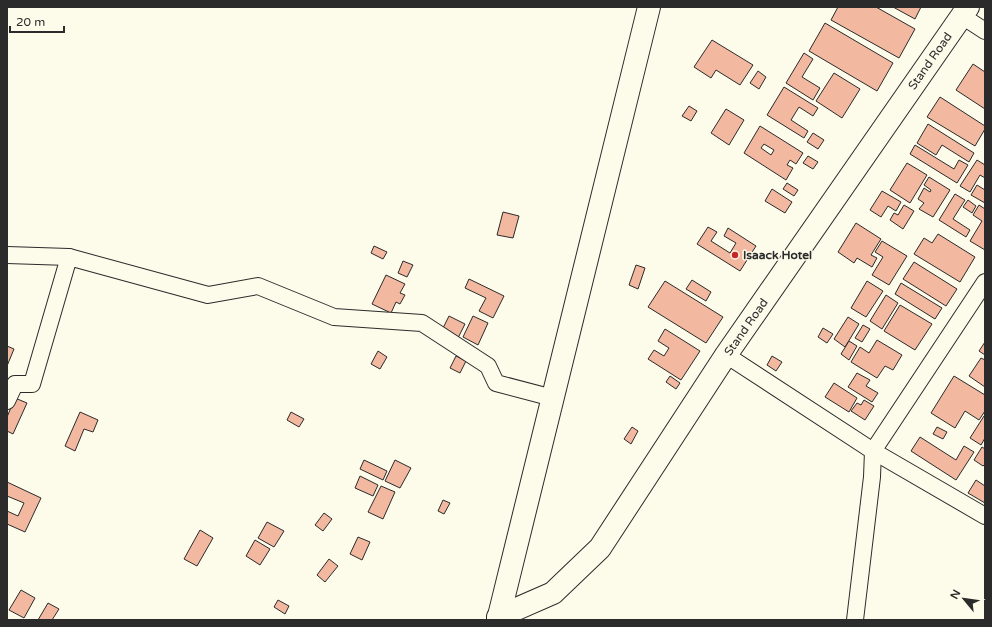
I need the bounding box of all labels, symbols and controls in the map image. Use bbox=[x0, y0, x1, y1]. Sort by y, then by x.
scale bar bbox=[10, 8, 64, 34]
text: 20 m bbox=[16, 15, 45, 29]
street label: Stand Road bbox=[905, 30, 955, 92]
place label: Isaack Hotel bbox=[743, 248, 812, 262]
marker: Isaack Hotel bbox=[730, 250, 740, 260]
street label: Stand Road bbox=[721, 296, 771, 358]
north arrow bbox=[944, 579, 984, 619]
text: N bbox=[948, 587, 964, 601]

